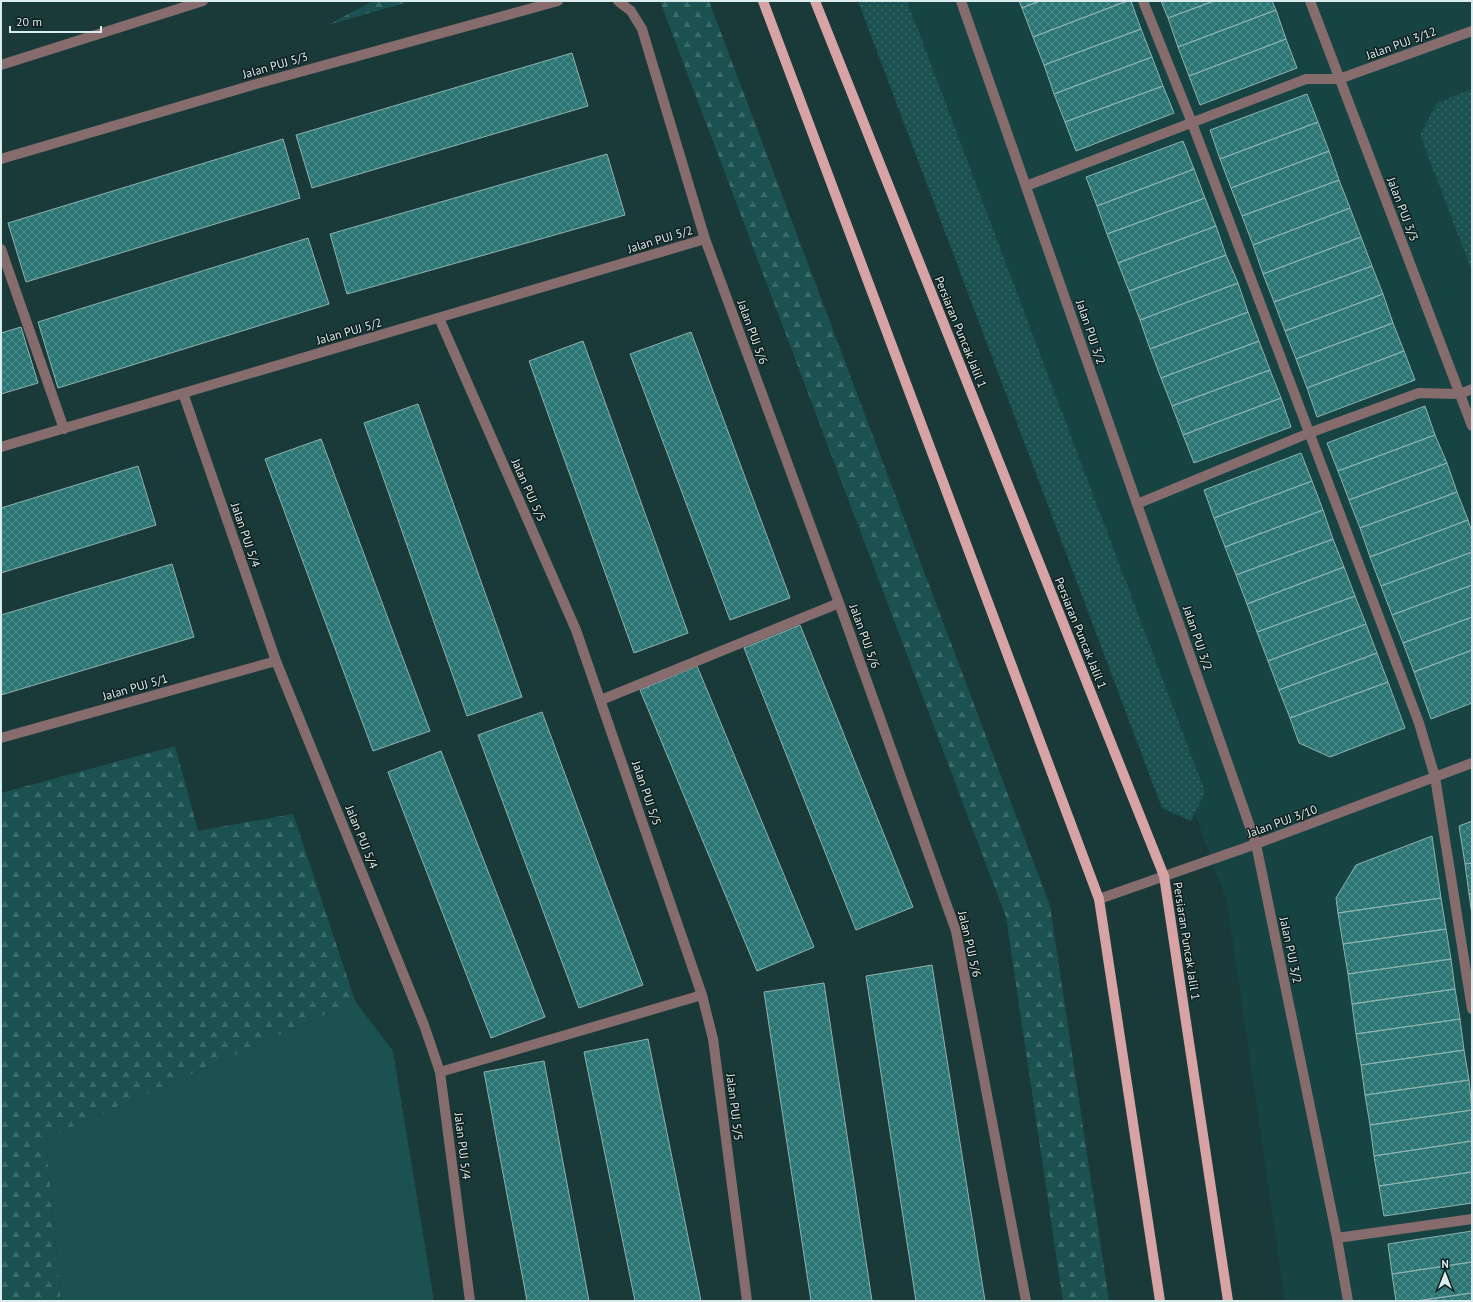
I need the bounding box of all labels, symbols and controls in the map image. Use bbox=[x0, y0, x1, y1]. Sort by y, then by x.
scale bar bbox=[10, 8, 101, 34]
text: 20 m bbox=[16, 14, 42, 29]
street label: Jalan PUJ 3/12 bbox=[1363, 23, 1438, 63]
street label: Jalan PUJ 5/3 bbox=[240, 49, 309, 82]
street label: Jalan PUJ 3/3 bbox=[1384, 174, 1422, 243]
street label: Jalan PUJ 5/2 bbox=[625, 222, 694, 256]
street label: Persiaran Puncak Jalil 1 bbox=[932, 274, 990, 390]
street label: Jalan PUJ 5/6 bbox=[734, 297, 772, 366]
street label: Jalan PUJ 3/2 bbox=[1073, 297, 1109, 366]
street label: Jalan PUJ 5/2 bbox=[314, 315, 383, 348]
street label: Jalan PUJ 5/5 bbox=[508, 455, 550, 524]
street label: Jalan PUJ 5/4 bbox=[228, 500, 264, 570]
street label: Persiaran Puncak Jalil 1 bbox=[1052, 575, 1110, 691]
street label: Jalan PUJ 5/6 bbox=[846, 601, 884, 670]
street label: Jalan PUJ 3/2 bbox=[1180, 603, 1216, 672]
street label: Jalan PUJ 5/1 bbox=[100, 671, 169, 704]
street label: Jalan PUJ 5/5 bbox=[629, 758, 665, 827]
street label: Jalan PUJ 3/10 bbox=[1244, 801, 1320, 841]
street label: Jalan PUJ 5/4 bbox=[342, 802, 382, 871]
street label: Persiaran Puncak Jalil 1 bbox=[1170, 881, 1204, 1001]
street label: Jalan PUJ 5/6 bbox=[955, 909, 985, 978]
street label: Jalan PUJ 3/2 bbox=[1276, 915, 1305, 984]
street label: Jalan PUJ 5/5 bbox=[723, 1072, 747, 1141]
street label: Jalan PUJ 5/4 bbox=[451, 1111, 475, 1181]
north arrow bbox=[1425, 1254, 1465, 1294]
text: N bbox=[1441, 1257, 1449, 1271]

